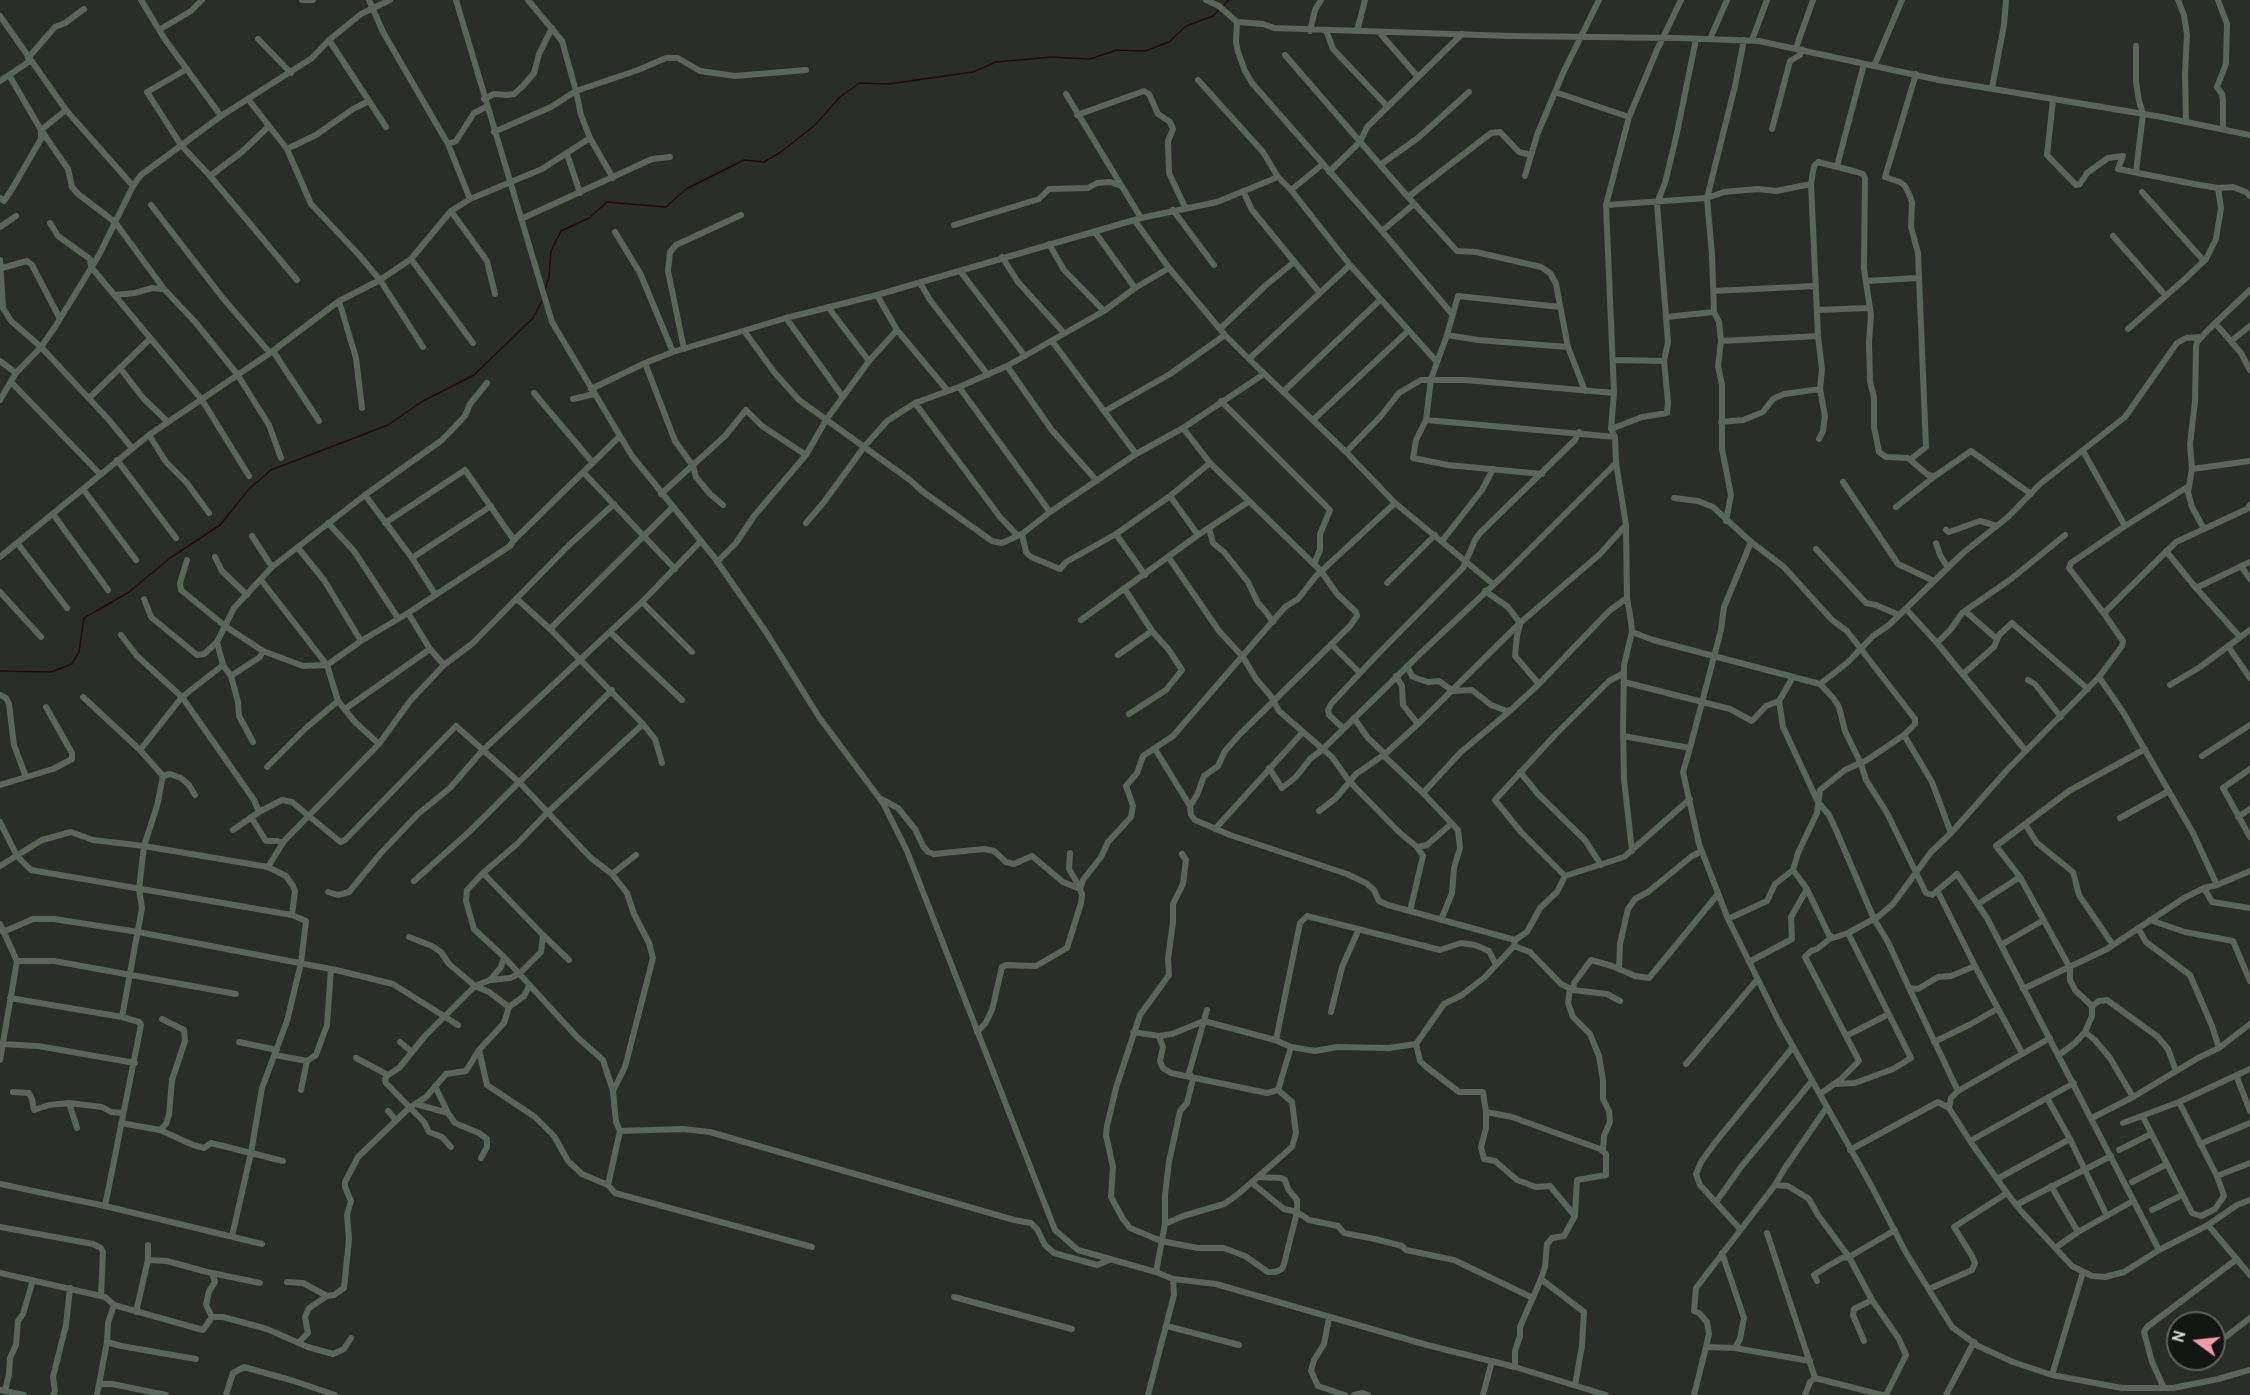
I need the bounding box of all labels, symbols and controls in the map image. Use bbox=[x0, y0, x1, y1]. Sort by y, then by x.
north arrow bbox=[2166, 1311, 2226, 1371]
text: N bbox=[2169, 1329, 2192, 1345]

